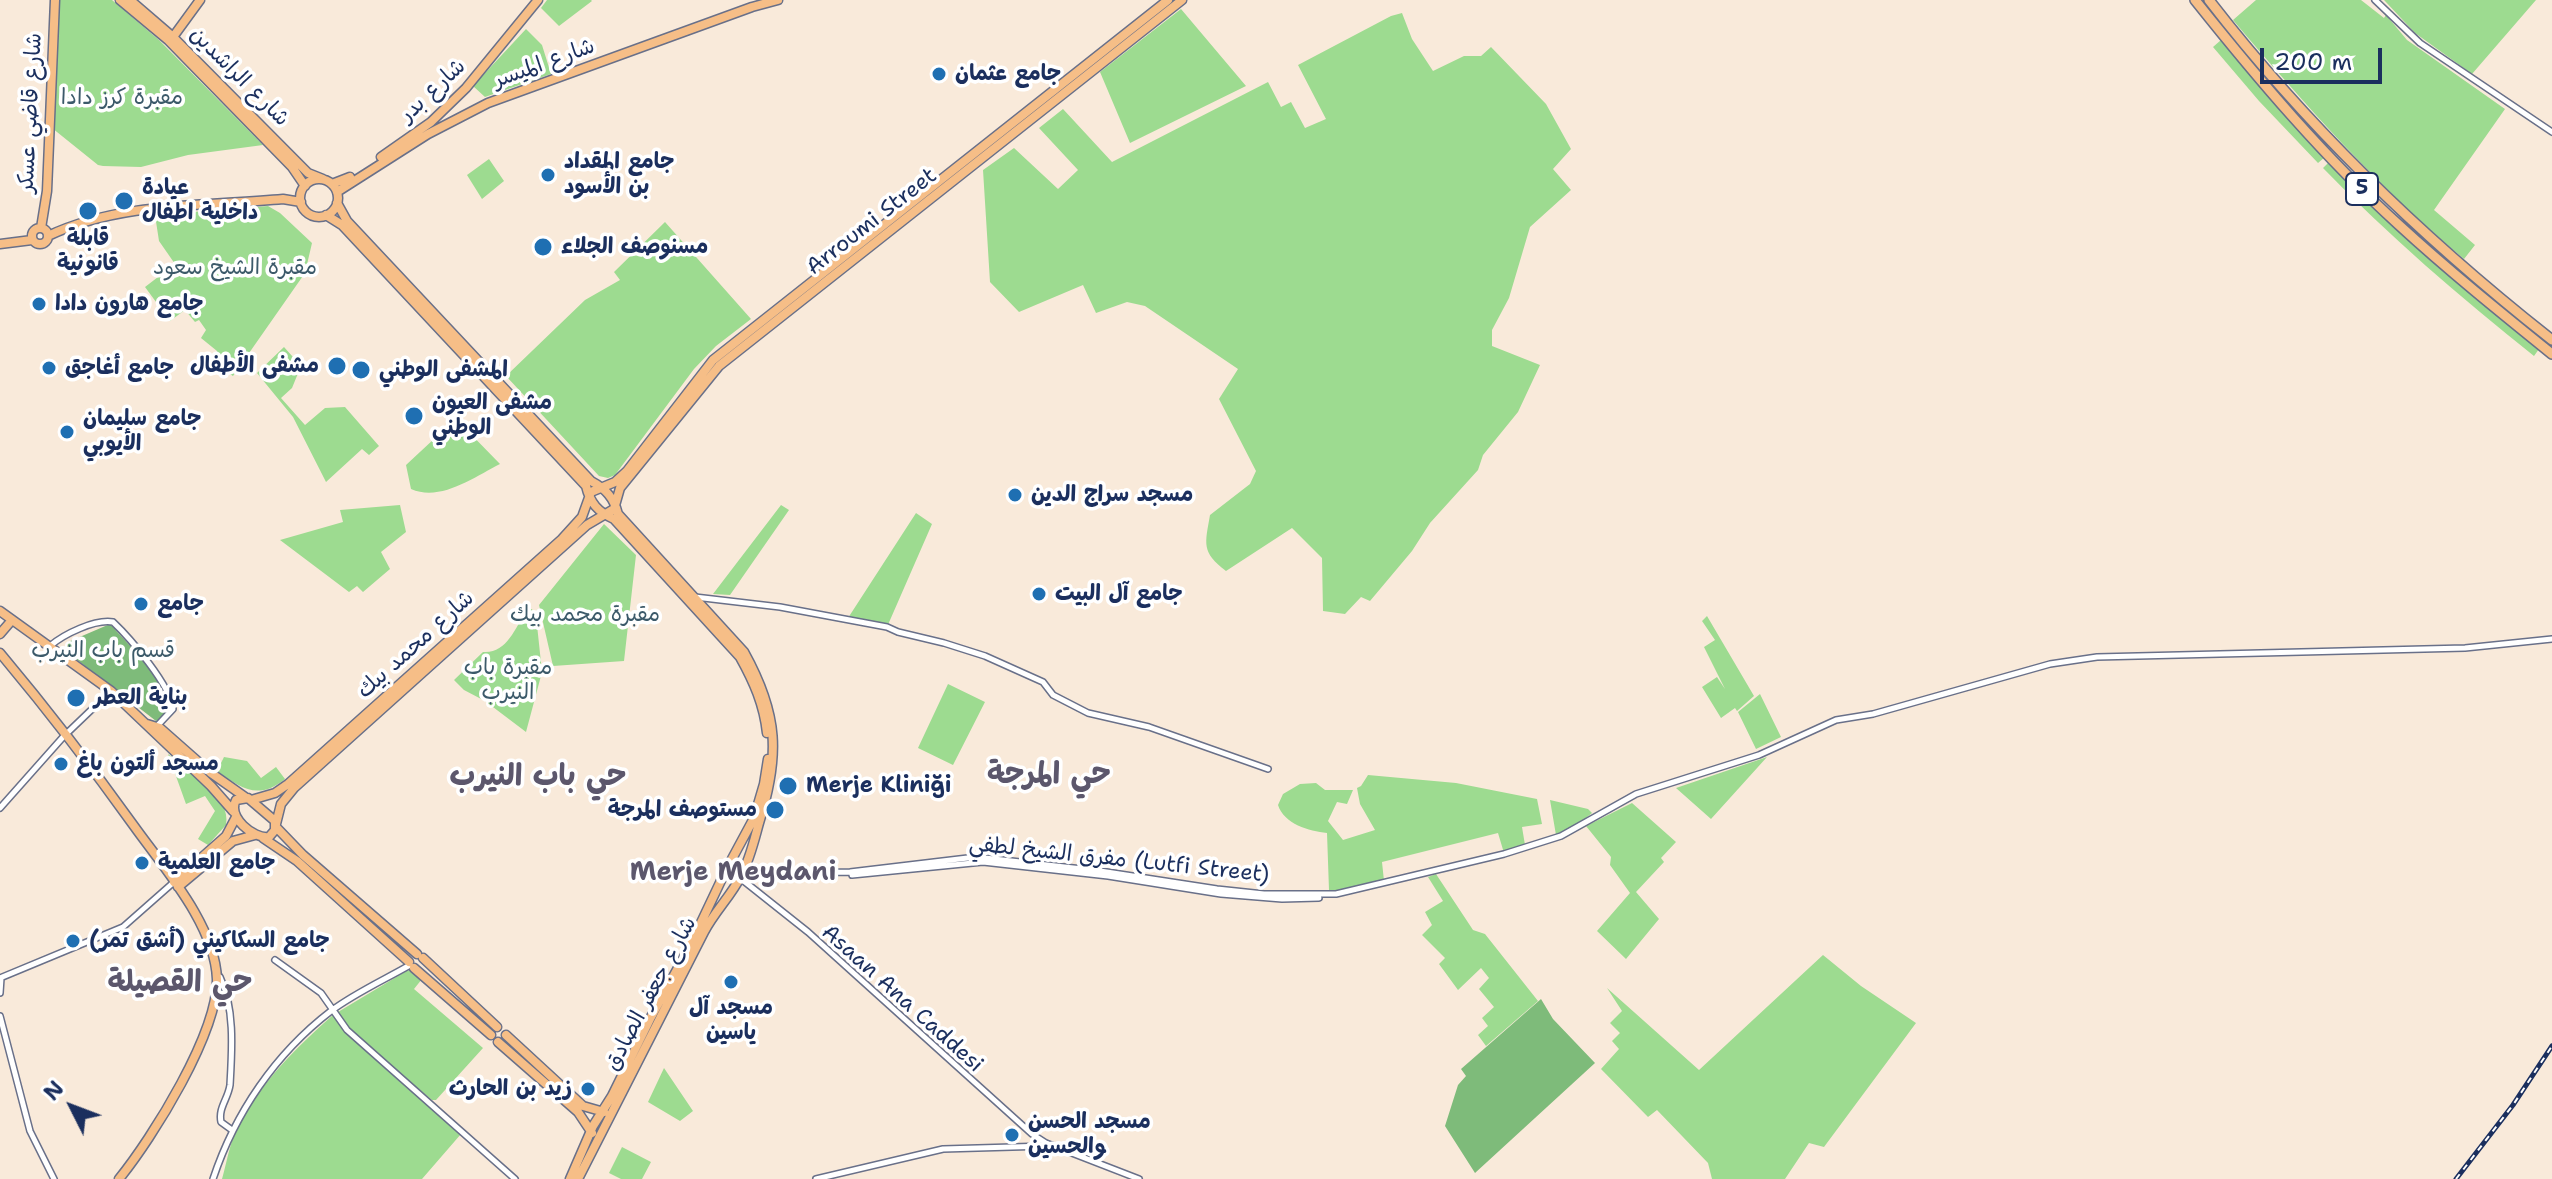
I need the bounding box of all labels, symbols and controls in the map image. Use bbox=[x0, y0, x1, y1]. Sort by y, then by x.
street label: شارع الراشدين bbox=[184, 22, 294, 132]
street label: شارع قاضي عسكر bbox=[14, 32, 48, 194]
scale bar bbox=[2264, 32, 2386, 82]
street label: شارع الميسر bbox=[489, 33, 599, 95]
text: 200 m bbox=[2274, 46, 2352, 78]
street label: شارع بدر bbox=[394, 54, 472, 128]
place label: جامع عثمان bbox=[955, 61, 1061, 87]
marker: جامع عثمان bbox=[930, 65, 948, 83]
park label: مقبرة كرز دادا bbox=[61, 85, 183, 111]
place label: جامع المقداد بن الأسود bbox=[564, 149, 674, 200]
street label: Arroumi Street bbox=[802, 163, 942, 281]
marker: جامع المقداد بن الأسود bbox=[539, 166, 557, 184]
road number: 5 bbox=[2346, 173, 2378, 205]
place label: عيادة داخلية اطفال bbox=[142, 175, 258, 226]
marker: عيادة داخلية اطفال bbox=[113, 190, 135, 212]
marker: قابلة قانونية bbox=[77, 200, 99, 222]
place label: قابلة قانونية bbox=[57, 226, 119, 278]
place label: مسنوصف الجلاء bbox=[561, 234, 708, 260]
marker: مسنوصف الجلاء bbox=[532, 236, 554, 258]
park label: مقبرة الشيخ سعود bbox=[153, 255, 317, 281]
place label: جامع هارون دادا bbox=[55, 291, 203, 317]
marker: جامع هارون دادا bbox=[30, 295, 48, 313]
place label: مشفى الأطفال bbox=[190, 353, 319, 379]
place label: جامع أغاجق bbox=[65, 355, 174, 381]
marker: مشفى الأطفال bbox=[326, 355, 348, 377]
place label: المشفى الوطني bbox=[379, 357, 508, 383]
marker: جامع أغاجق bbox=[40, 359, 58, 377]
marker: المشفى الوطني bbox=[350, 359, 372, 381]
place label: مشفى العيون الوطني bbox=[432, 390, 552, 442]
marker: مشفى العيون الوطني bbox=[403, 405, 425, 427]
place label: جامع سليمان الأيوبي bbox=[83, 406, 201, 458]
marker: جامع سليمان الأيوبي bbox=[58, 423, 76, 441]
place label: مسجد سراج الدين bbox=[1031, 482, 1193, 508]
marker: مسجد سراج الدين bbox=[1006, 486, 1024, 504]
place label: جامع آل البيت bbox=[1055, 581, 1183, 607]
marker: جامع آل البيت bbox=[1030, 585, 1048, 603]
street label: شارع محمد بيك bbox=[352, 586, 480, 704]
place label: جامع bbox=[157, 591, 204, 617]
marker: جامع bbox=[132, 595, 150, 613]
park label: مقبرة محمد بيك bbox=[510, 602, 660, 628]
park label: قسم باب النيرب bbox=[31, 638, 175, 664]
park label: مقبرة باب النيرب bbox=[464, 655, 552, 706]
place label: بناية العطر bbox=[94, 685, 187, 711]
marker: بناية العطر bbox=[65, 687, 87, 709]
place label: مسجد ألتون باغ bbox=[77, 751, 219, 777]
marker: مسجد ألتون باغ bbox=[52, 755, 70, 773]
district label: حي المرجة bbox=[987, 757, 1111, 793]
district label: حي باب النيرب bbox=[450, 759, 626, 795]
place label: Merje Kliniği bbox=[806, 773, 952, 799]
marker: Merje Kliniği bbox=[777, 775, 799, 797]
place label: مستوصف المرجة bbox=[608, 797, 757, 823]
marker: مستوصف المرجة bbox=[764, 799, 786, 821]
street label: مفرق الشيخ لطفي (Lutfi Street) bbox=[968, 831, 1270, 889]
place label: جامع العلمية bbox=[158, 850, 275, 876]
marker: جامع العلمية bbox=[133, 854, 151, 872]
district label: Merje Meydani bbox=[630, 857, 836, 889]
street label: شارع جعفر الصادق bbox=[599, 912, 703, 1076]
street label: Asaan Ana Caddesi bbox=[816, 920, 988, 1078]
place label: جامع السكاكيني (أشق تمر) bbox=[89, 928, 330, 954]
marker: جامع السكاكيني (أشق تمر) bbox=[64, 932, 82, 950]
district label: حي القصيلة bbox=[108, 965, 252, 1001]
marker: مسجد آل ياسين bbox=[722, 973, 740, 991]
place label: مسجد آل ياسين bbox=[689, 995, 773, 1046]
north arrow bbox=[32, 1067, 112, 1147]
text: N bbox=[37, 1074, 70, 1107]
place label: زيد بن الحارث bbox=[449, 1076, 572, 1102]
marker: زيد بن الحارث bbox=[579, 1080, 597, 1098]
place label: مسجد الحسن والحسين bbox=[1028, 1109, 1151, 1160]
marker: مسجد الحسن والحسين bbox=[1003, 1126, 1021, 1144]

